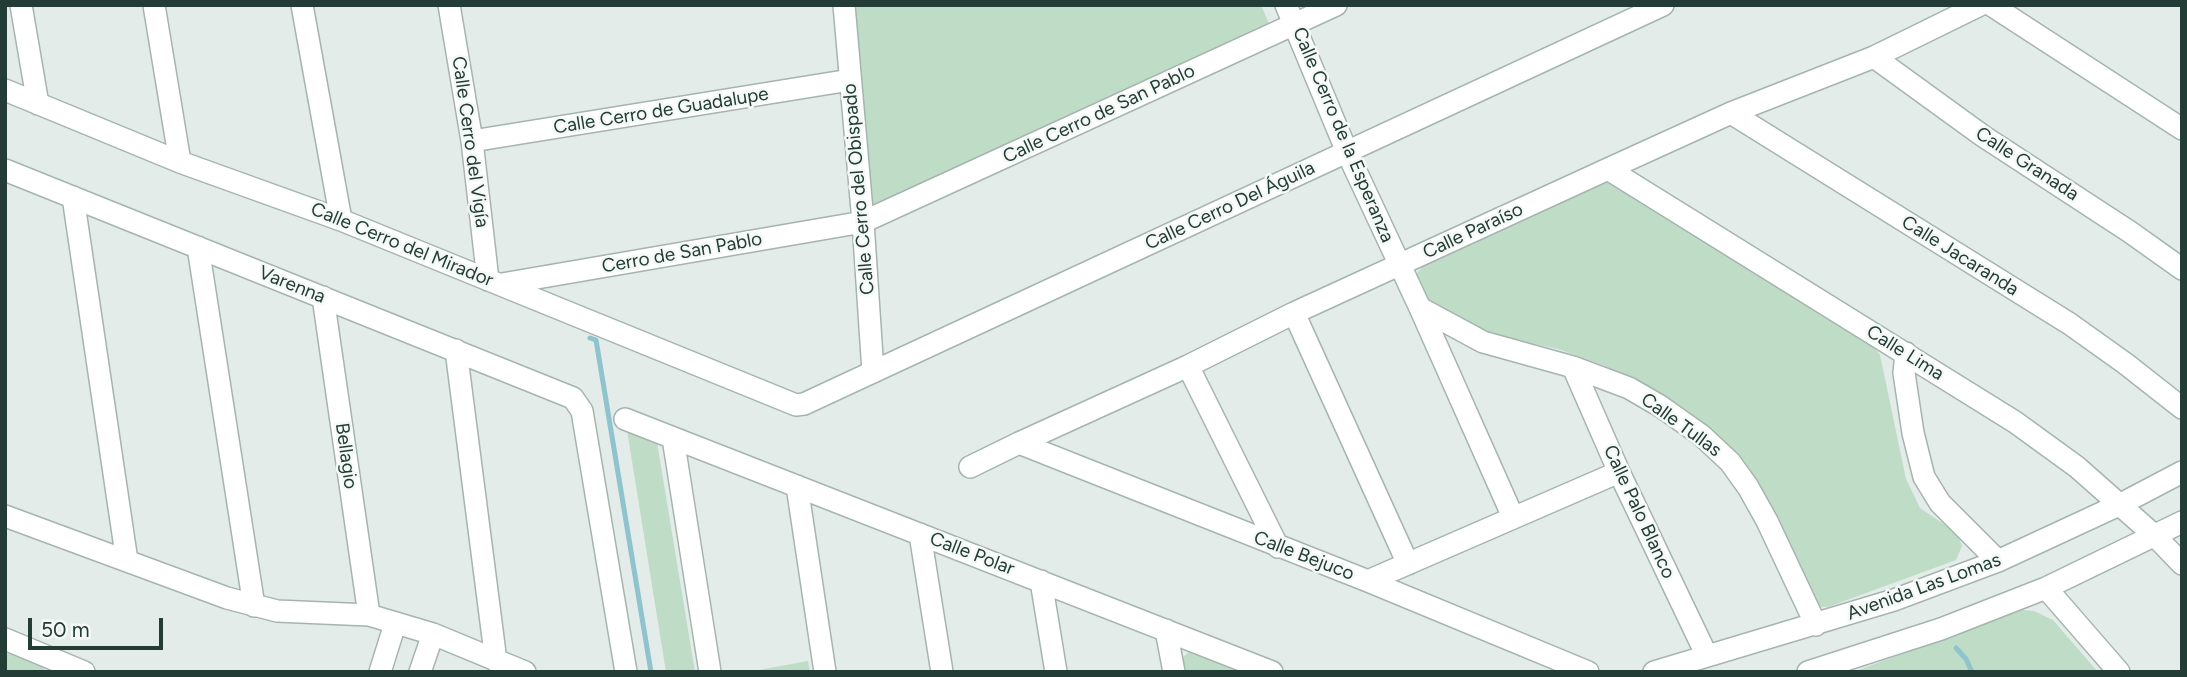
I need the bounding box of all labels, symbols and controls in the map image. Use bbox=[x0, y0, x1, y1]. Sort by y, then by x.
street label: Calle Cerro de la Esperanza bbox=[1287, 24, 1399, 246]
street label: Calle Cerro del Vigía bbox=[447, 55, 493, 229]
street label: Calle Cerro de San Pablo bbox=[999, 59, 1199, 169]
street label: Calle Cerro del Obispado bbox=[838, 82, 880, 296]
street label: Calle Cerro de Guadalupe bbox=[552, 83, 770, 139]
street label: Calle Granada bbox=[1971, 122, 2083, 206]
street label: Calle Cerro Del Águila bbox=[1142, 157, 1318, 255]
street label: Calle Cerro del Mirador bbox=[307, 198, 497, 292]
street label: Calle Paraíso bbox=[1419, 198, 1527, 264]
street label: Calle Jacaranda bbox=[1897, 211, 2023, 301]
street label: Cerro de San Pablo bbox=[600, 228, 764, 278]
street label: Varenna bbox=[255, 261, 329, 309]
street label: Calle Lima bbox=[1862, 320, 1948, 386]
street label: Calle Tullas bbox=[1636, 388, 1726, 462]
street label: Bellagio bbox=[330, 421, 362, 491]
street label: Calle Palo Blanco bbox=[1598, 442, 1680, 582]
street label: Calle Bejuco bbox=[1251, 526, 1357, 586]
street label: Calle Polar bbox=[926, 527, 1018, 581]
street label: Avenida Las Lomas bbox=[1844, 549, 2004, 625]
scale bar bbox=[32, 604, 166, 648]
text: 50 m bbox=[41, 617, 90, 642]

